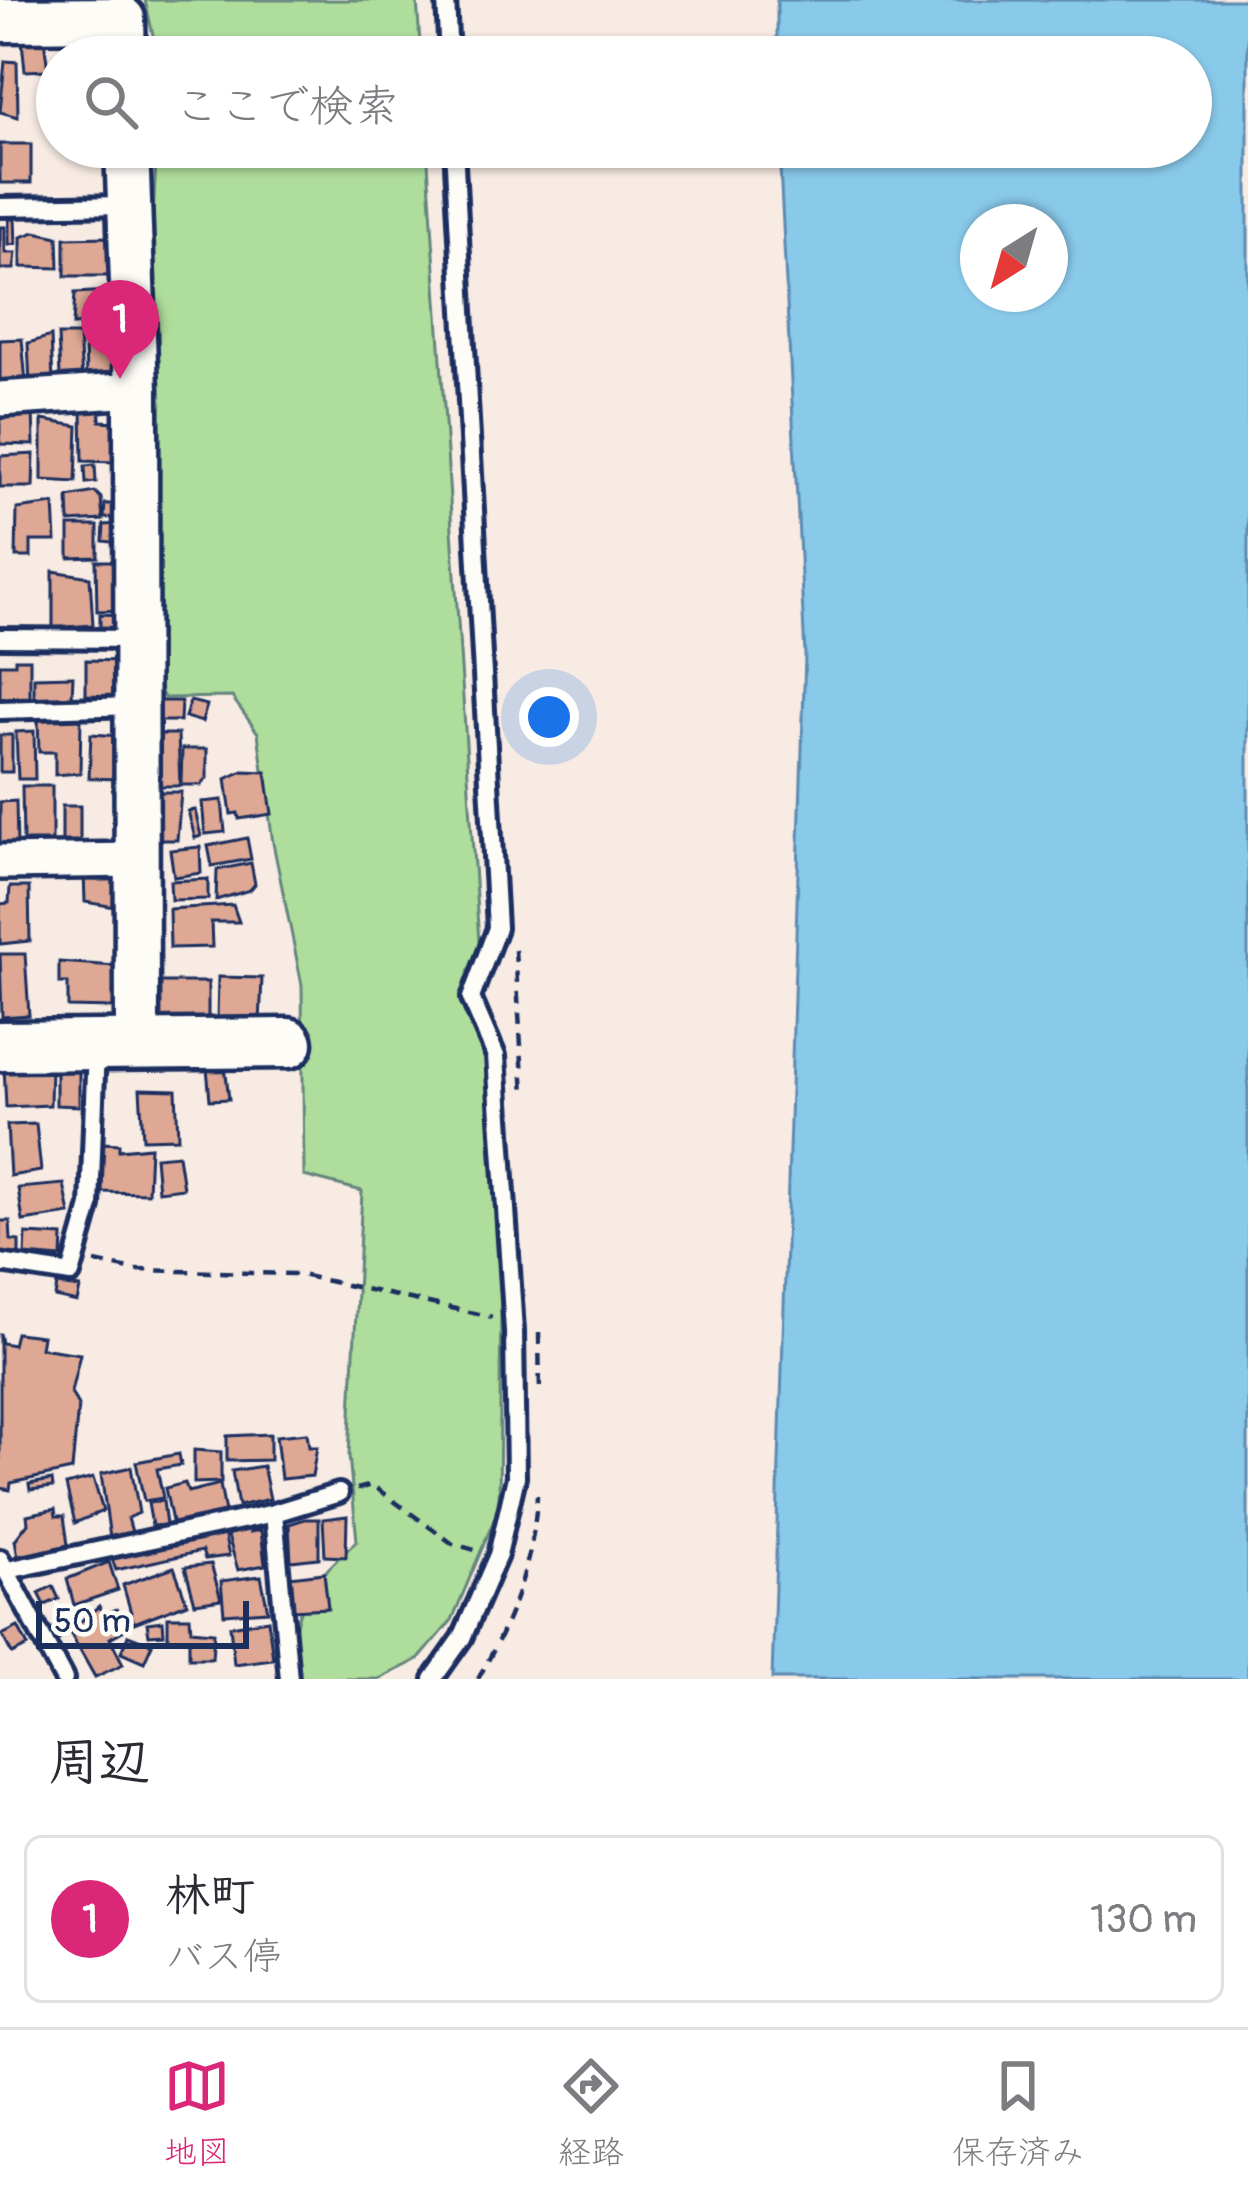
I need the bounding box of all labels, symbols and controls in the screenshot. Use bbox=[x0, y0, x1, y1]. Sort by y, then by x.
search box bbox=[36, 36, 1212, 168]
icon: search bbox=[78, 69, 144, 135]
text: ここで検索 bbox=[174, 79, 399, 135]
north arrow bbox=[960, 204, 1068, 312]
pin: 1 bbox=[81, 280, 159, 379]
your location bbox=[519, 687, 579, 747]
scale bar bbox=[36, 1595, 249, 1648]
text: 50 m bbox=[54, 1601, 131, 1642]
text: 周辺 bbox=[48, 1731, 150, 1795]
text: 林町 bbox=[165, 1868, 255, 1924]
text: 1 bbox=[82, 1895, 98, 1944]
text: 130 m bbox=[1090, 1895, 1197, 1944]
text: バス停 bbox=[165, 1932, 282, 1981]
tab: 地図 bbox=[164, 2053, 230, 2173]
tab: 経路 bbox=[558, 2053, 624, 2173]
tab: 保存済み bbox=[952, 2053, 1084, 2173]

